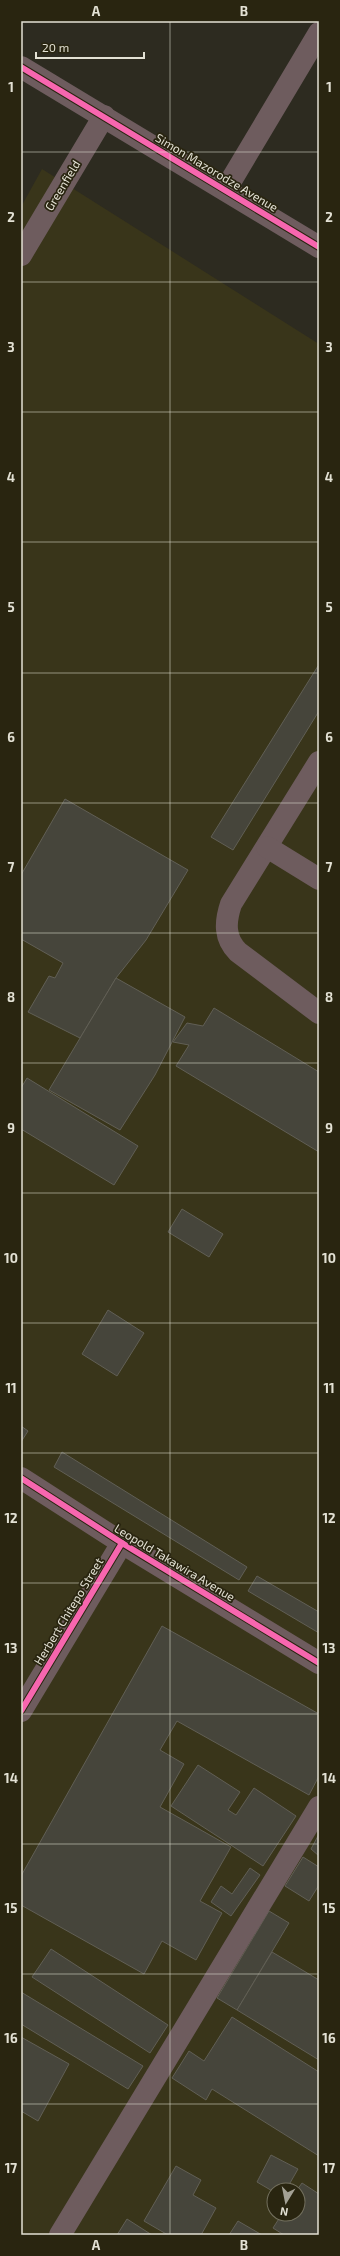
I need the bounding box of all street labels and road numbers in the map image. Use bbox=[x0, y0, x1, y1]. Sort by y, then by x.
street label: Simon Mazorodze Avenue bbox=[153, 130, 281, 214]
street label: Greenfield bbox=[42, 157, 82, 213]
street label: Leopold Takawira Avenue bbox=[112, 1520, 238, 1604]
street label: Herbert Chitepo Street bbox=[31, 1555, 106, 1667]

